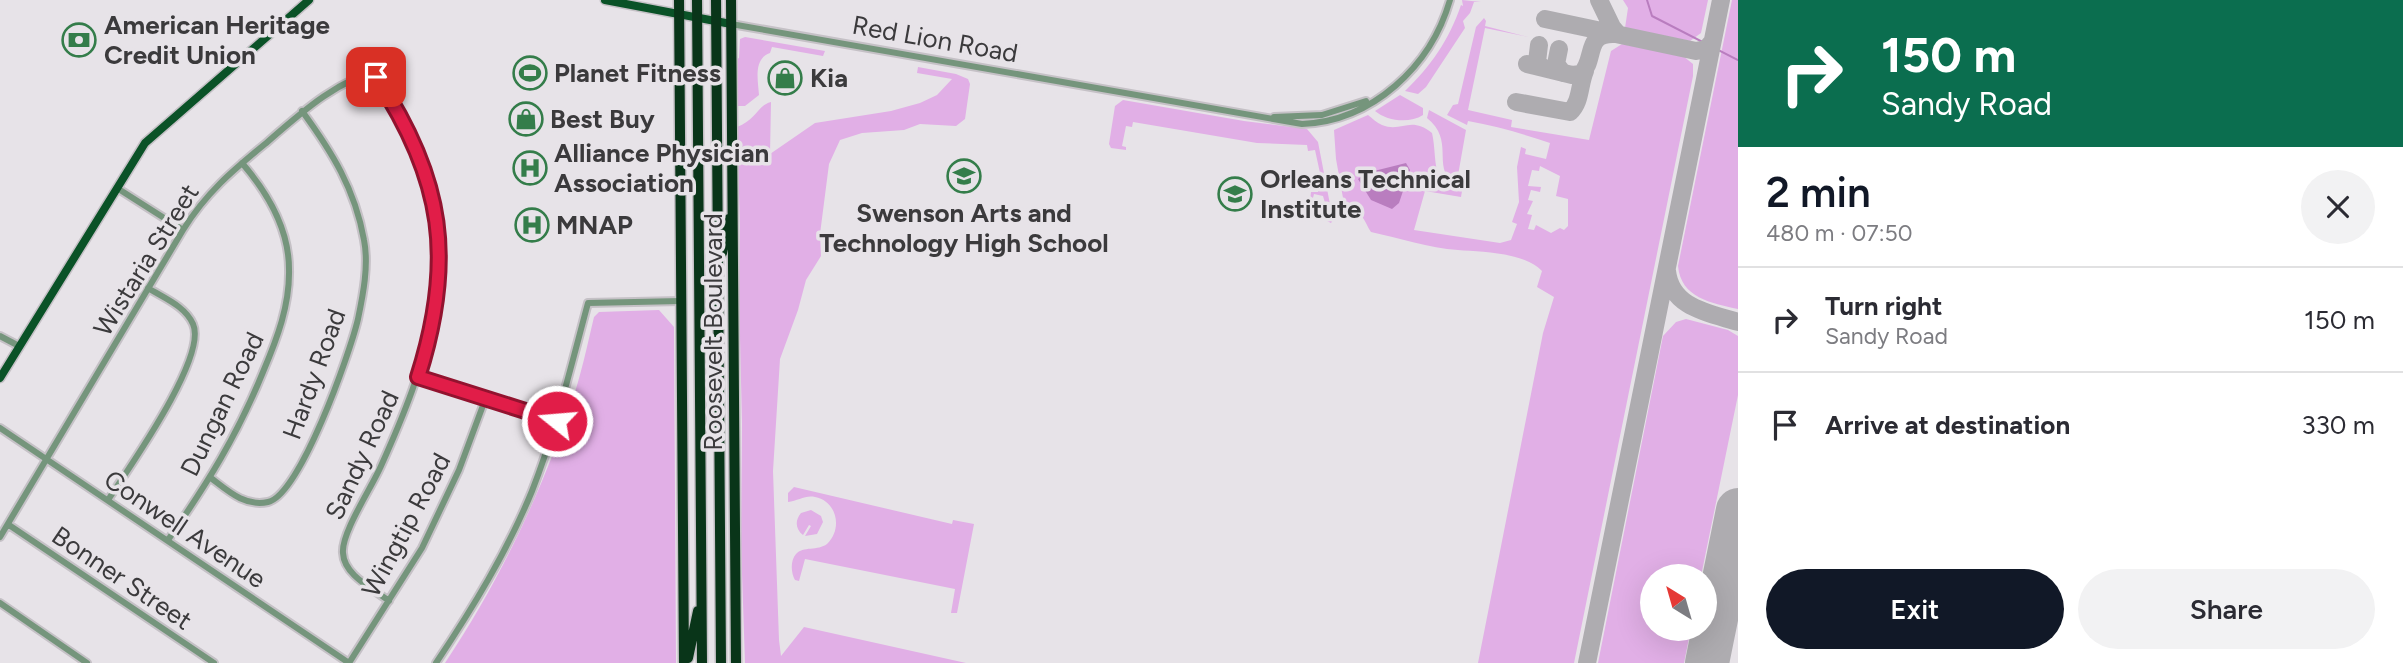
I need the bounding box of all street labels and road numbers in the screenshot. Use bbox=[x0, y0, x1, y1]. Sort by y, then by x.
street label: Red Lion Road bbox=[850, 9, 1020, 69]
street label: Wistaria Street bbox=[86, 178, 206, 342]
street label: Roosevelt Boulevard bbox=[697, 213, 729, 451]
street label: Hardy Road bbox=[276, 304, 352, 444]
street label: Dungan Road bbox=[173, 327, 271, 481]
street label: Sandy Road bbox=[318, 385, 406, 525]
street label: Wingtip Road bbox=[355, 448, 457, 602]
street label: Conwell Avenue bbox=[98, 463, 272, 595]
street label: Bonner Street bbox=[46, 519, 198, 637]

